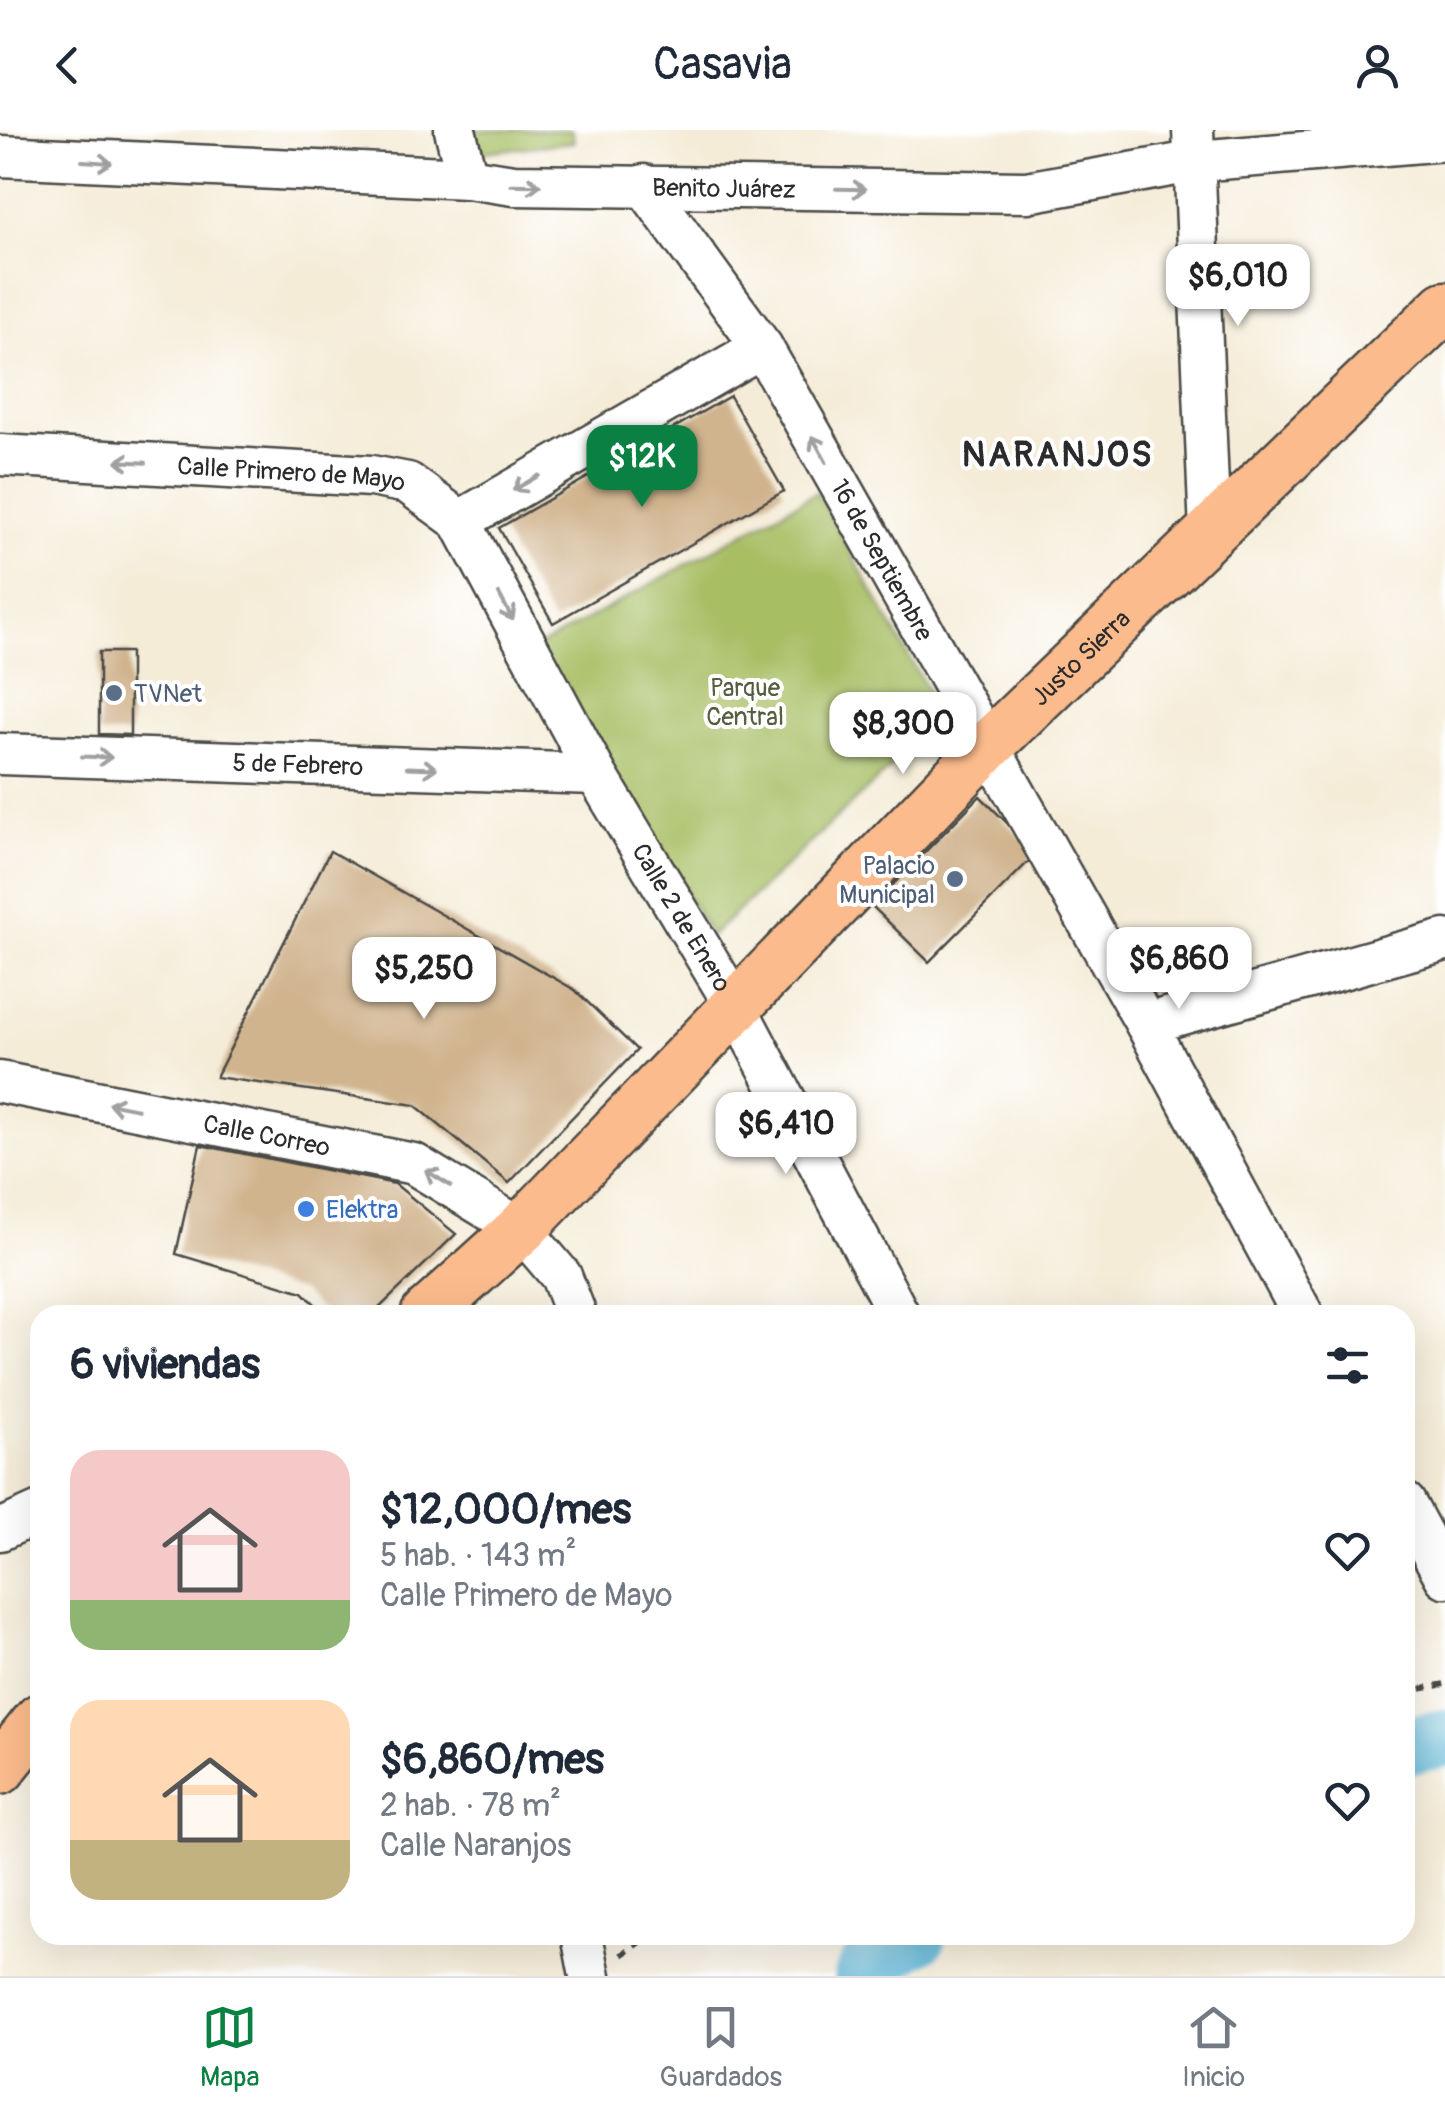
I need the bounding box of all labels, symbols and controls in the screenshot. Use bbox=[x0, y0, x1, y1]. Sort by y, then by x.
text: Casavia bbox=[653, 37, 792, 93]
icon: back bbox=[40, 38, 95, 93]
icon: person bbox=[1350, 38, 1405, 93]
one-way arrow bbox=[81, 153, 113, 172]
street label: Benito Juárez bbox=[652, 173, 796, 206]
one-way arrow bbox=[510, 175, 542, 194]
one-way arrow bbox=[835, 179, 867, 198]
pin: $6,010 bbox=[1157, 244, 1319, 329]
text: $6,010 bbox=[1188, 256, 1288, 296]
pin: $12K bbox=[583, 425, 701, 510]
district label: NARANJOS bbox=[962, 433, 1154, 477]
one-way arrow bbox=[809, 435, 829, 464]
text: $12K bbox=[608, 437, 676, 477]
street label: Calle Primero de Mayo bbox=[176, 451, 408, 499]
one-way arrow bbox=[115, 452, 148, 471]
one-way arrow bbox=[512, 474, 541, 494]
street label: 16 de Septiembre bbox=[823, 474, 940, 647]
one-way arrow bbox=[497, 592, 517, 622]
street label: Justo Sierra bbox=[1025, 604, 1137, 713]
park label: Parque Central bbox=[706, 673, 784, 733]
place label: TVNet bbox=[134, 679, 203, 710]
marker: TVNet bbox=[103, 682, 125, 704]
pin: $8,300 bbox=[822, 692, 984, 777]
text: $8,300 bbox=[851, 704, 955, 744]
one-way arrow bbox=[81, 748, 113, 767]
street label: 5 de Febrero bbox=[232, 748, 364, 783]
one-way arrow bbox=[406, 759, 438, 778]
street label: Calle 2 de Enero bbox=[624, 838, 737, 998]
place label: Palacio Municipal bbox=[839, 851, 935, 911]
marker: Palacio Municipal bbox=[944, 868, 966, 890]
pin: $6,860 bbox=[1098, 927, 1260, 1012]
pin: $5,250 bbox=[343, 937, 505, 1022]
text: $6,860 bbox=[1129, 939, 1229, 979]
text: $5,250 bbox=[374, 949, 474, 989]
pin: $6,410 bbox=[705, 1092, 867, 1177]
one-way arrow bbox=[107, 1095, 139, 1114]
text: $6,410 bbox=[737, 1104, 835, 1144]
street label: Calle Correo bbox=[200, 1109, 333, 1164]
one-way arrow bbox=[424, 1168, 453, 1189]
place label: Elektra bbox=[326, 1195, 398, 1226]
marker: Elektra bbox=[295, 1198, 317, 1220]
icon: filters bbox=[1320, 1338, 1375, 1393]
text: 6 viviendas bbox=[70, 1339, 260, 1391]
text: $12,000/mes bbox=[380, 1484, 631, 1536]
icon: home bbox=[150, 1490, 270, 1610]
icon: heart bbox=[1320, 1523, 1375, 1578]
text: 5 hab. · 143 m² bbox=[380, 1536, 576, 1576]
text: Calle Primero de Mayo bbox=[380, 1576, 673, 1616]
text: $6,860/mes bbox=[380, 1734, 604, 1786]
icon: home bbox=[150, 1740, 270, 1860]
icon: heart bbox=[1320, 1773, 1375, 1828]
text: 2 hab. · 78 m² bbox=[380, 1786, 561, 1826]
text: Calle Naranjos bbox=[380, 1826, 571, 1866]
tab: Mapa bbox=[200, 2000, 259, 2095]
tab: Guardados bbox=[659, 2000, 782, 2095]
tab: Inicio bbox=[1182, 2000, 1245, 2095]

